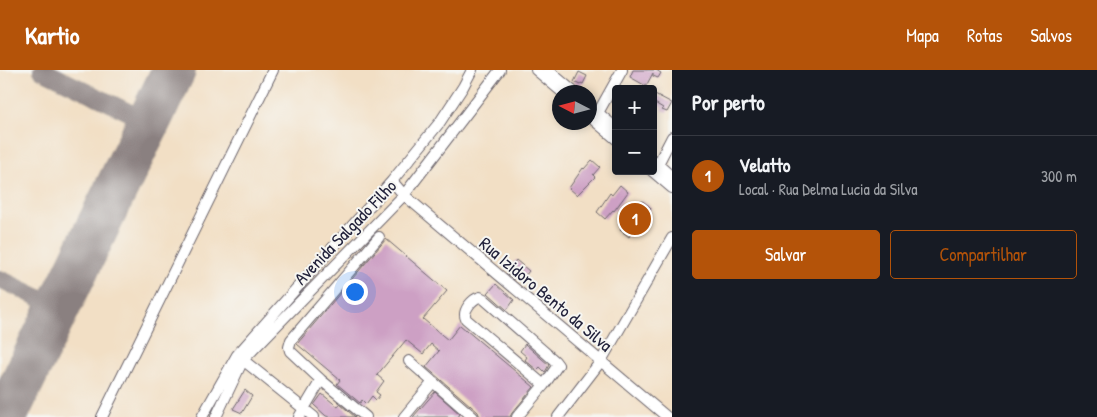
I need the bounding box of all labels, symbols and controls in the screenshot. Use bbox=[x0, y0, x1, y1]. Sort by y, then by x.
text: Kartio bbox=[25, 19, 80, 51]
text: Mapa bbox=[906, 23, 939, 48]
text: Rotas bbox=[967, 23, 1003, 48]
text: Salvos bbox=[1031, 23, 1072, 48]
north arrow bbox=[552, 85, 597, 130]
map controls bbox=[612, 85, 657, 175]
button: + bbox=[612, 85, 657, 130]
text: Por perto bbox=[692, 88, 765, 117]
button: − bbox=[612, 130, 657, 175]
text: Velatto bbox=[739, 152, 790, 178]
text: 1 bbox=[705, 165, 711, 187]
text: 300 m bbox=[1041, 165, 1077, 187]
street label: Avenida Salgado Filho bbox=[288, 174, 402, 290]
text: Local · Rua Delma Lucia da Silva bbox=[739, 178, 918, 200]
pin: 1 bbox=[619, 200, 651, 238]
button: Salvar bbox=[692, 230, 880, 279]
button: Compartilhar bbox=[890, 230, 1077, 279]
street label: Rua Izidoro Bento da Silva bbox=[474, 231, 618, 357]
your location bbox=[342, 279, 368, 305]

